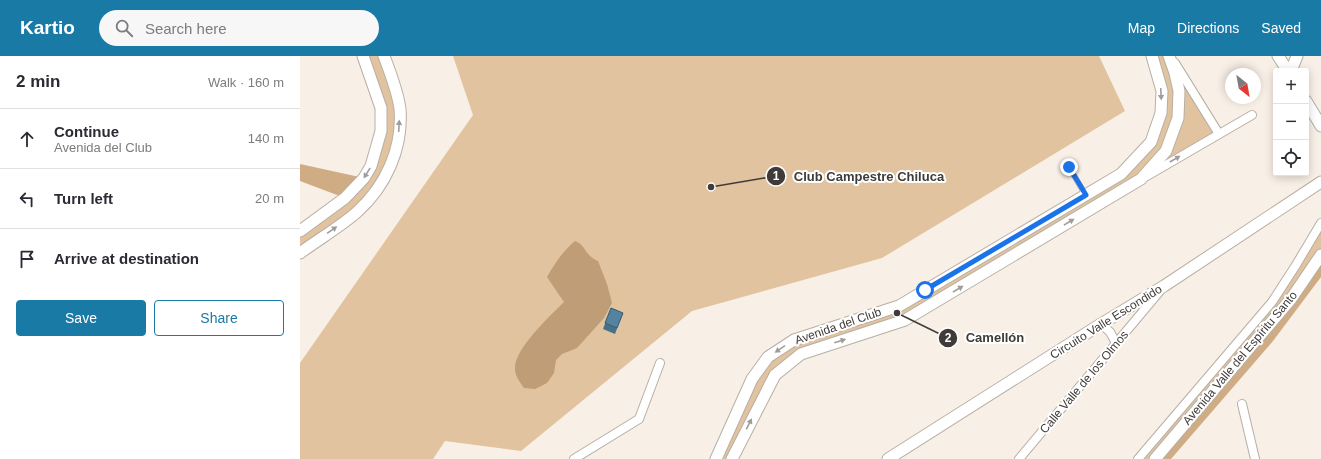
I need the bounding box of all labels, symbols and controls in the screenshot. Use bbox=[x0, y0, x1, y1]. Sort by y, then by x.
search box bbox=[99, 10, 379, 46]
text: Kartio bbox=[20, 17, 75, 38]
icon: search bbox=[113, 17, 135, 39]
text: Search here bbox=[145, 20, 227, 37]
text: Map bbox=[1128, 20, 1155, 36]
text: Directions bbox=[1177, 20, 1239, 36]
text: Saved bbox=[1261, 20, 1301, 36]
north arrow bbox=[1225, 68, 1261, 104]
map controls bbox=[1273, 68, 1309, 176]
button: + bbox=[1273, 68, 1309, 104]
text: 2 min bbox=[16, 72, 60, 91]
text: Walk · 160 m bbox=[208, 75, 284, 90]
one-way arrow bbox=[1158, 87, 1165, 100]
button: − bbox=[1273, 104, 1309, 140]
one-way arrow bbox=[396, 120, 403, 132]
text: Continue bbox=[54, 123, 119, 140]
icon: ahead bbox=[16, 128, 38, 150]
text: 140 m bbox=[248, 131, 284, 146]
text: Avenida del Club bbox=[54, 140, 152, 155]
button: locate bbox=[1273, 140, 1309, 176]
one-way arrow bbox=[1169, 156, 1181, 163]
route end bbox=[1060, 158, 1078, 176]
callout: Club Campestre Chiluca bbox=[766, 164, 952, 189]
one-way arrow bbox=[363, 167, 370, 179]
text: 1 bbox=[773, 169, 780, 183]
text: Club Campestre Chiluca bbox=[794, 169, 945, 184]
icon: left bbox=[16, 188, 38, 210]
text: Turn left bbox=[54, 190, 113, 207]
text: 20 m bbox=[255, 191, 284, 206]
one-way arrow bbox=[1064, 218, 1074, 226]
one-way arrow bbox=[326, 226, 337, 234]
icon: arrive bbox=[16, 248, 38, 270]
text: Arrive at destination bbox=[54, 250, 199, 267]
route start bbox=[916, 281, 934, 299]
street label: Circuito Valle Escondido bbox=[1048, 282, 1165, 362]
one-way arrow bbox=[952, 285, 964, 292]
street label: Avenida Valle del Espíritu Santo bbox=[1180, 288, 1300, 428]
button: Save bbox=[16, 300, 146, 336]
button: Share bbox=[154, 300, 284, 336]
street label: Avenida del Club bbox=[793, 305, 883, 347]
callout: Camellón bbox=[938, 325, 1033, 350]
street label: Calle Valle de los Olmos bbox=[1037, 328, 1131, 436]
text: Camellón bbox=[966, 330, 1024, 345]
text: 2 bbox=[945, 331, 952, 345]
one-way arrow bbox=[834, 338, 846, 344]
one-way arrow bbox=[774, 345, 785, 353]
one-way arrow bbox=[746, 419, 753, 430]

